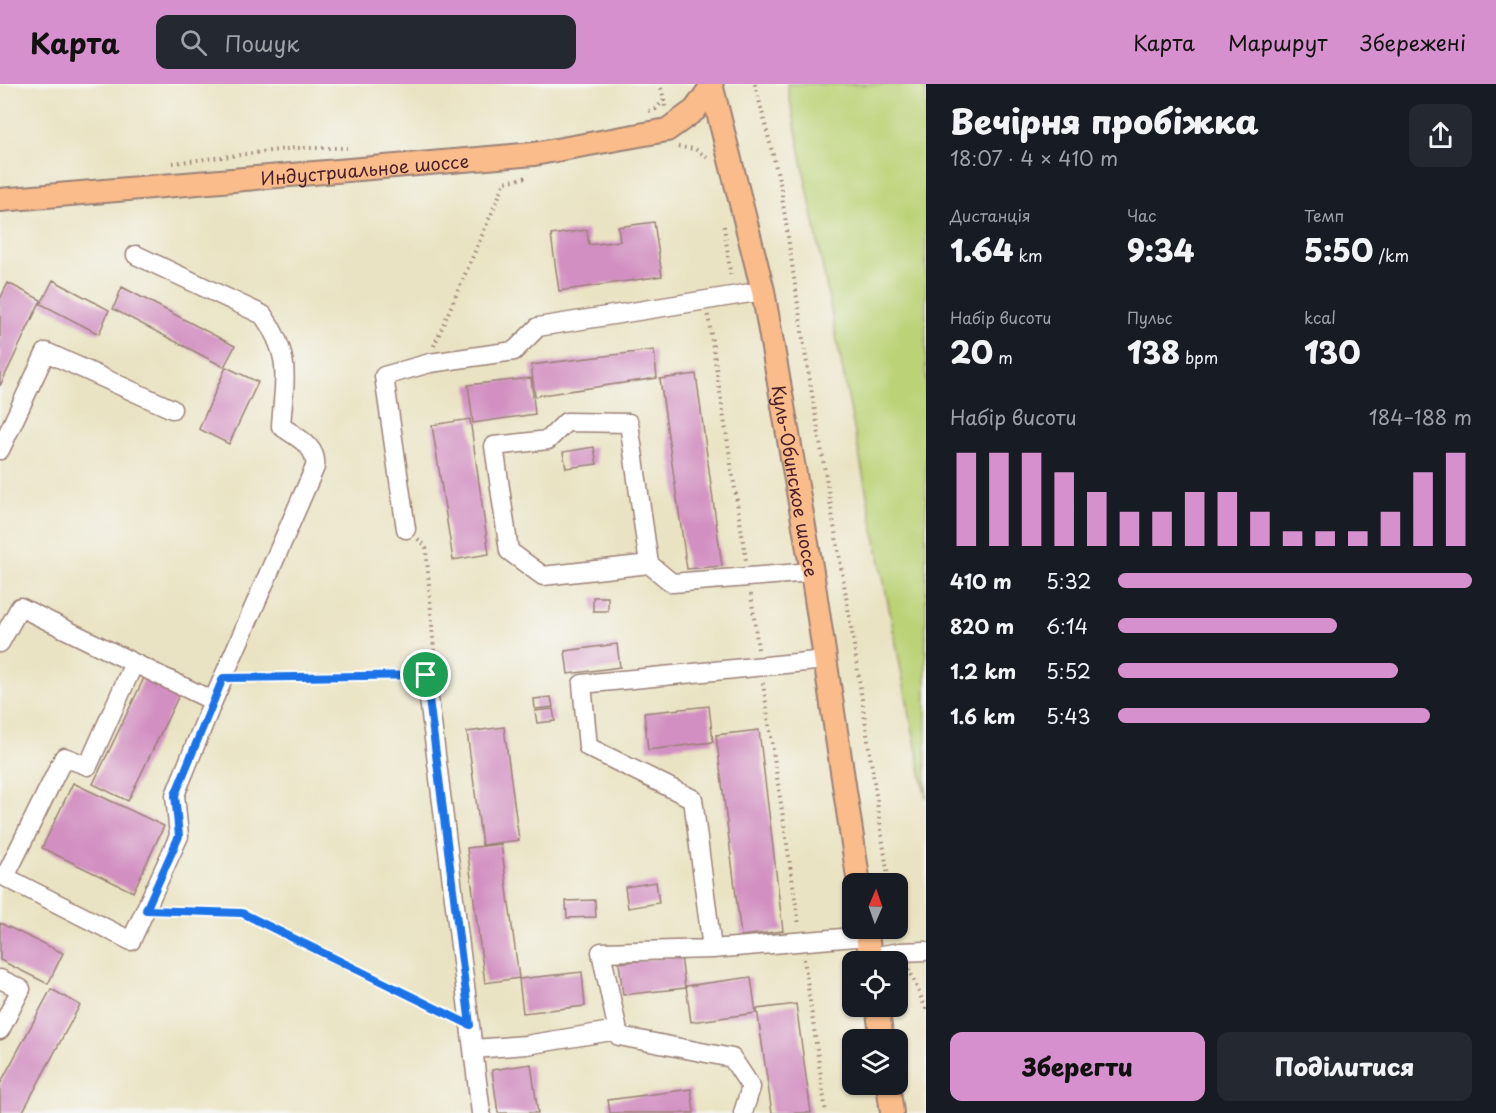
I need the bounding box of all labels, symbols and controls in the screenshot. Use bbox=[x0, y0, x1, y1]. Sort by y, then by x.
search box bbox=[156, 15, 576, 69]
text: Карта bbox=[30, 21, 120, 64]
icon: search bbox=[177, 26, 210, 59]
text: Пошук bbox=[225, 26, 299, 59]
text: Карта bbox=[1133, 26, 1195, 58]
text: Маршрут bbox=[1228, 26, 1327, 58]
text: Збережені bbox=[1360, 26, 1466, 58]
text: Вечірня пробіжка bbox=[950, 95, 1259, 145]
button: share bbox=[1409, 104, 1472, 167]
text: 18:07 · 4 × 410 m bbox=[950, 143, 1118, 173]
street label: Индустриальное шоссе bbox=[259, 146, 470, 191]
text: Дистанція bbox=[950, 203, 1031, 227]
text: Час bbox=[1127, 203, 1156, 227]
text: Темп bbox=[1304, 203, 1344, 227]
text: 1.64 bbox=[950, 227, 1013, 272]
text: 9:34 bbox=[1127, 227, 1194, 272]
text: 5:50 bbox=[1304, 227, 1373, 272]
text: km bbox=[1013, 243, 1043, 267]
text: /km bbox=[1373, 243, 1409, 267]
text: Набір висоти bbox=[950, 305, 1051, 329]
text: Пульс bbox=[1127, 305, 1172, 329]
text: kcal bbox=[1304, 305, 1336, 329]
text: 20 bbox=[950, 329, 993, 374]
text: 138 bbox=[1127, 329, 1180, 374]
text: 130 bbox=[1304, 329, 1360, 374]
text: m bbox=[993, 345, 1013, 369]
text: bpm bbox=[1180, 345, 1218, 369]
street label: Куль-Обинское шоссе bbox=[766, 383, 826, 579]
text: Набір висоти bbox=[950, 402, 1077, 432]
text: 184–188 m bbox=[1369, 402, 1472, 432]
text: 410 m bbox=[950, 566, 1012, 596]
text: 5:32 bbox=[1046, 566, 1091, 596]
text: 820 m bbox=[950, 611, 1014, 641]
text: 6:14 bbox=[1046, 611, 1088, 641]
pin bbox=[400, 649, 451, 700]
text: 1.2 km bbox=[950, 656, 1016, 686]
text: 5:52 bbox=[1046, 656, 1091, 686]
icon: arrive bbox=[409, 658, 442, 691]
text: 1.6 km bbox=[950, 701, 1015, 731]
text: 5:43 bbox=[1046, 701, 1090, 731]
north arrow bbox=[842, 873, 908, 939]
map controls bbox=[842, 873, 908, 1095]
button: locate bbox=[842, 951, 908, 1017]
button: layers bbox=[842, 1029, 908, 1095]
button: Зберегти bbox=[950, 1032, 1205, 1101]
button: Поділитися bbox=[1217, 1032, 1472, 1101]

